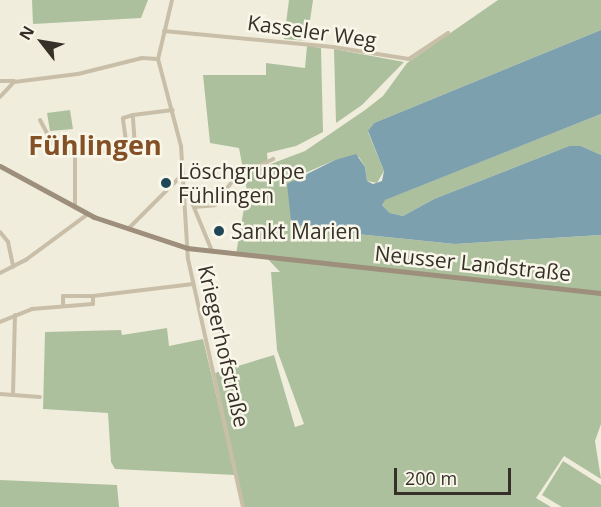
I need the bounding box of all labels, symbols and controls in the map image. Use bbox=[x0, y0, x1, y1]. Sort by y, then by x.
street label: Kasseler Weg bbox=[246, 9, 378, 53]
north arrow bbox=[12, 12, 72, 72]
text: N bbox=[14, 21, 39, 44]
district label: Fühlingen bbox=[28, 129, 162, 161]
place label: Löschgruppe Fühlingen bbox=[178, 158, 305, 208]
marker: Löschgruppe Fühlingen bbox=[159, 176, 173, 190]
place label: Sankt Marien bbox=[231, 218, 360, 244]
marker: Sankt Marien bbox=[212, 224, 226, 238]
street label: Neusser Landstraße bbox=[374, 240, 572, 286]
street label: Kriegerhofstraße bbox=[193, 263, 255, 429]
scale bar bbox=[397, 456, 514, 494]
text: 200 m bbox=[405, 466, 457, 490]

